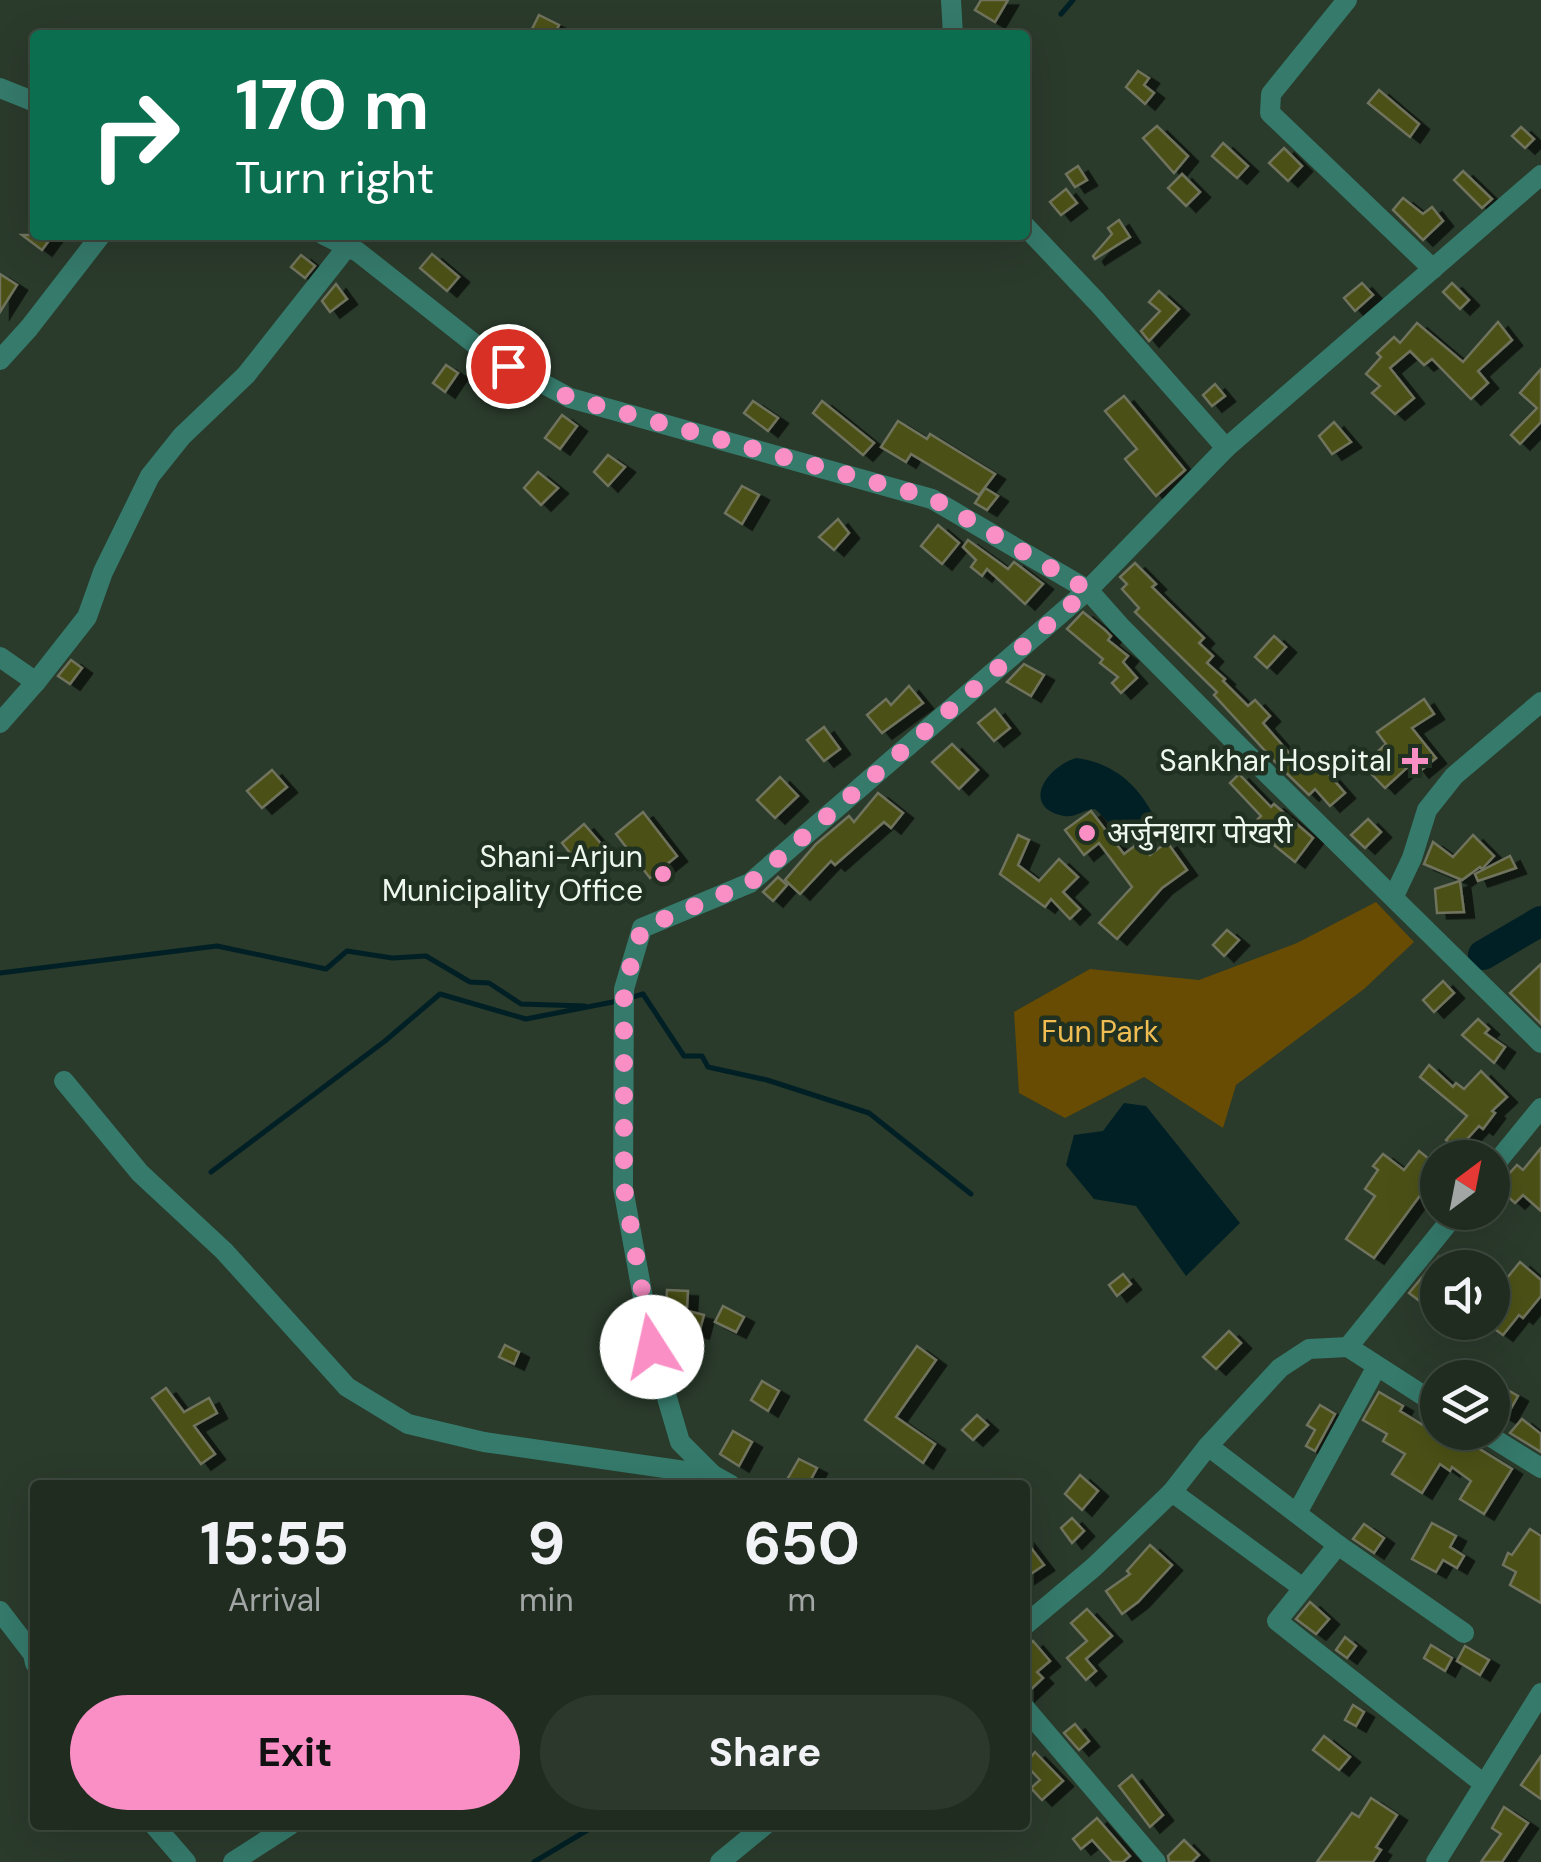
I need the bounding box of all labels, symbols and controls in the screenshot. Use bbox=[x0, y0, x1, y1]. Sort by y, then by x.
text: 170 m bbox=[235, 60, 429, 151]
icon: right bbox=[70, 70, 200, 200]
text: Turn right bbox=[235, 148, 434, 207]
pin bbox=[466, 324, 551, 409]
icon: arrive bbox=[481, 339, 536, 394]
place label: Sankhar Hospital bbox=[1159, 741, 1392, 780]
marker: Sankhar Hospital bbox=[1402, 748, 1428, 774]
place label: अर्जुनधारा पोखरी bbox=[1107, 813, 1294, 852]
marker: अर्जुनधारा पोखरी bbox=[1076, 822, 1098, 844]
place label: Shani-Arjun Municipality Office bbox=[382, 837, 643, 910]
marker: Shani-Arjun Municipality Office bbox=[652, 863, 674, 885]
park label: Fun Park bbox=[1041, 1012, 1159, 1051]
north arrow bbox=[1420, 1140, 1510, 1230]
map controls bbox=[1420, 1140, 1510, 1450]
button: sound bbox=[1420, 1250, 1510, 1340]
position arrow bbox=[600, 1295, 704, 1399]
button: layers bbox=[1420, 1360, 1510, 1450]
text: 15:55 bbox=[200, 1504, 349, 1583]
text: 9 bbox=[527, 1504, 565, 1583]
text: 650 bbox=[744, 1504, 860, 1583]
text: Arrival bbox=[228, 1579, 321, 1621]
text: min bbox=[519, 1579, 574, 1621]
text: m bbox=[788, 1579, 816, 1621]
button: Exit bbox=[70, 1695, 520, 1810]
button: Share bbox=[540, 1695, 990, 1810]

